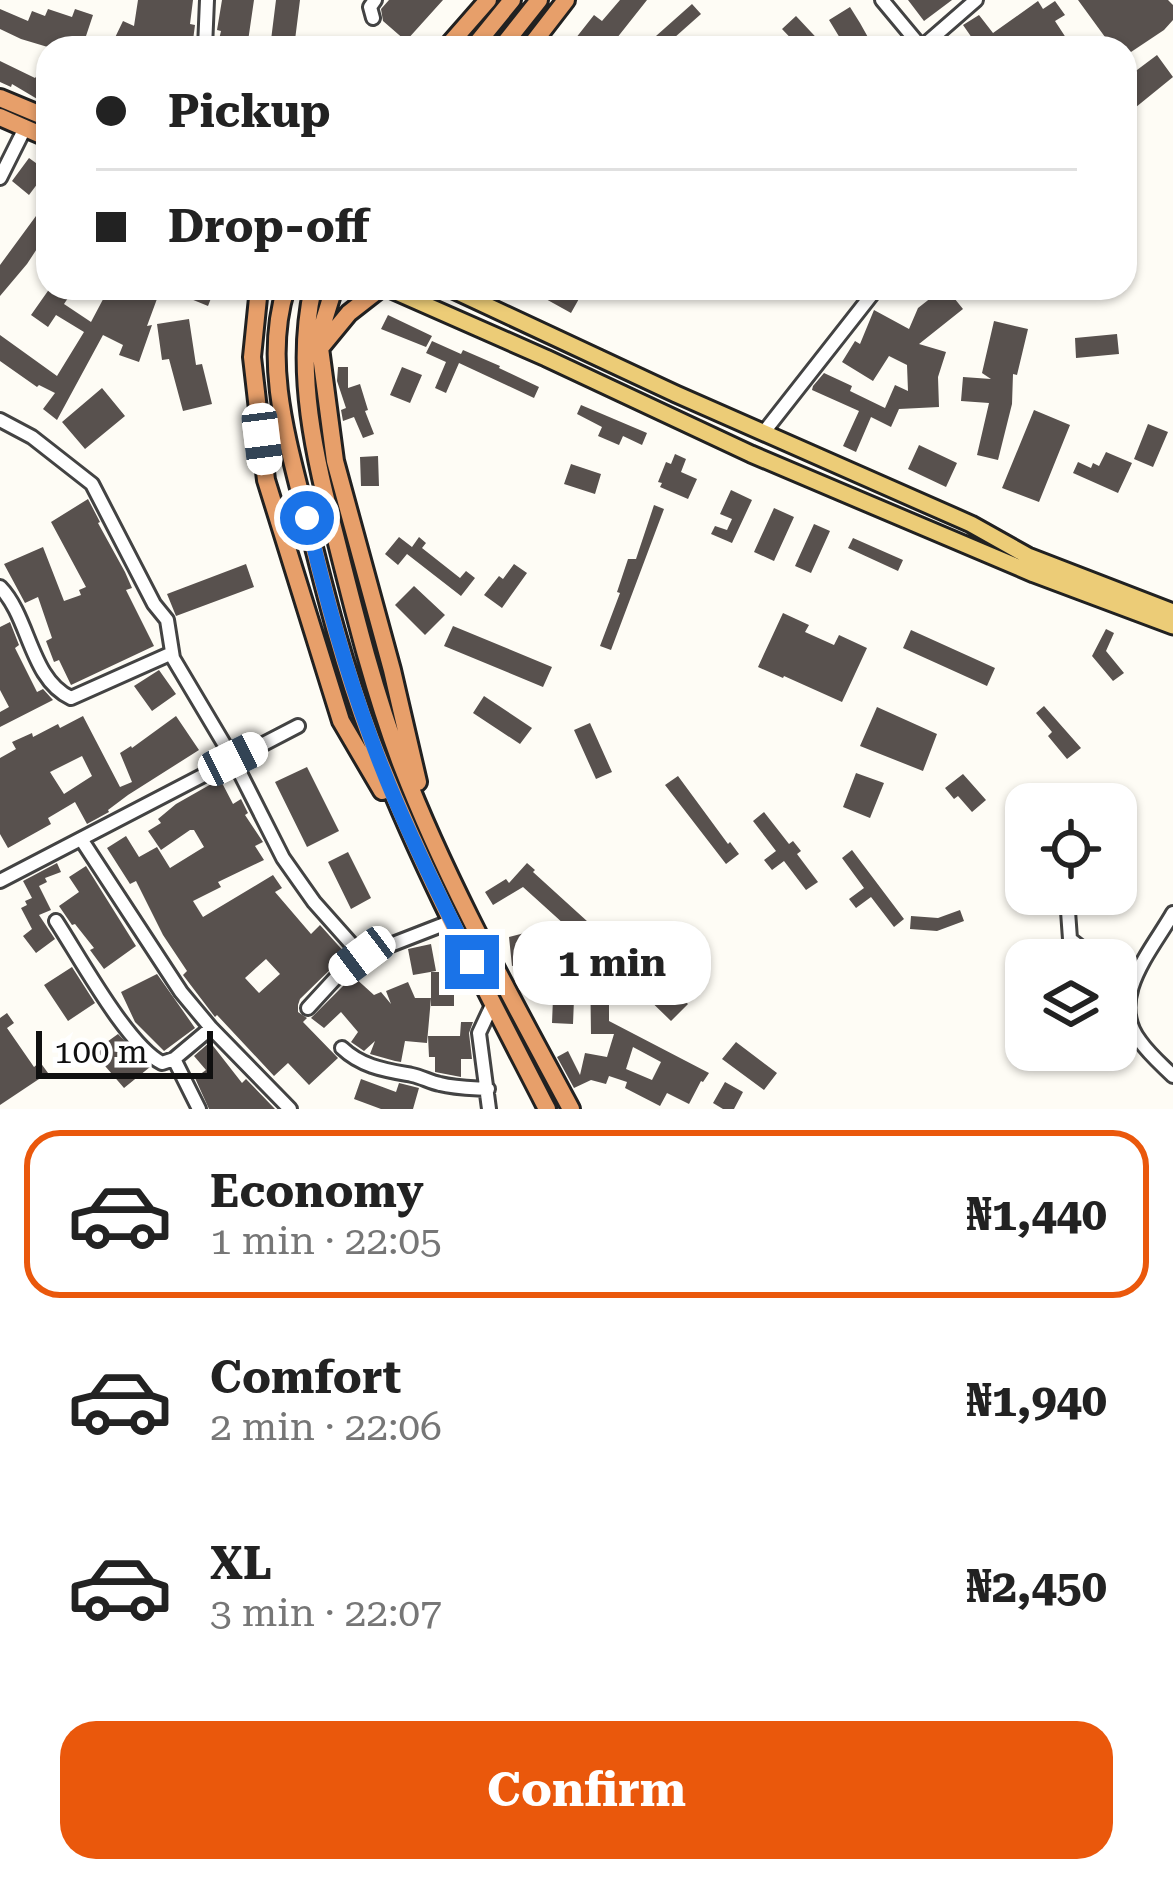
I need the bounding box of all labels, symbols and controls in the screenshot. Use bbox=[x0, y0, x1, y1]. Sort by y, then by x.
text: Pickup bbox=[168, 85, 331, 138]
text: Drop-off bbox=[168, 200, 369, 253]
car bbox=[240, 401, 284, 477]
route start bbox=[280, 491, 334, 545]
car bbox=[193, 727, 273, 791]
map controls bbox=[1005, 783, 1137, 1071]
button: locate bbox=[1005, 783, 1137, 915]
car bbox=[322, 920, 402, 992]
callout: 1 min bbox=[514, 920, 712, 1004]
route end bbox=[445, 935, 499, 989]
button: layers bbox=[1005, 939, 1137, 1071]
text: 1 min bbox=[558, 940, 666, 986]
scale bar bbox=[36, 1025, 213, 1078]
text: 100 m bbox=[54, 1032, 148, 1071]
icon: car bbox=[66, 1160, 174, 1268]
text: Economy bbox=[210, 1165, 424, 1218]
text: ₦1,440 bbox=[966, 1188, 1107, 1241]
text: 1 min · 22:05 bbox=[210, 1218, 442, 1264]
icon: car bbox=[66, 1346, 174, 1454]
text: Comfort bbox=[210, 1351, 401, 1404]
text: ₦1,940 bbox=[966, 1374, 1107, 1427]
text: 2 min · 22:06 bbox=[210, 1404, 442, 1450]
icon: car bbox=[66, 1532, 174, 1640]
text: XL bbox=[210, 1537, 272, 1590]
text: ₦2,450 bbox=[966, 1560, 1107, 1613]
text: 3 min · 22:07 bbox=[210, 1590, 442, 1636]
button: Confirm bbox=[60, 1721, 1113, 1859]

